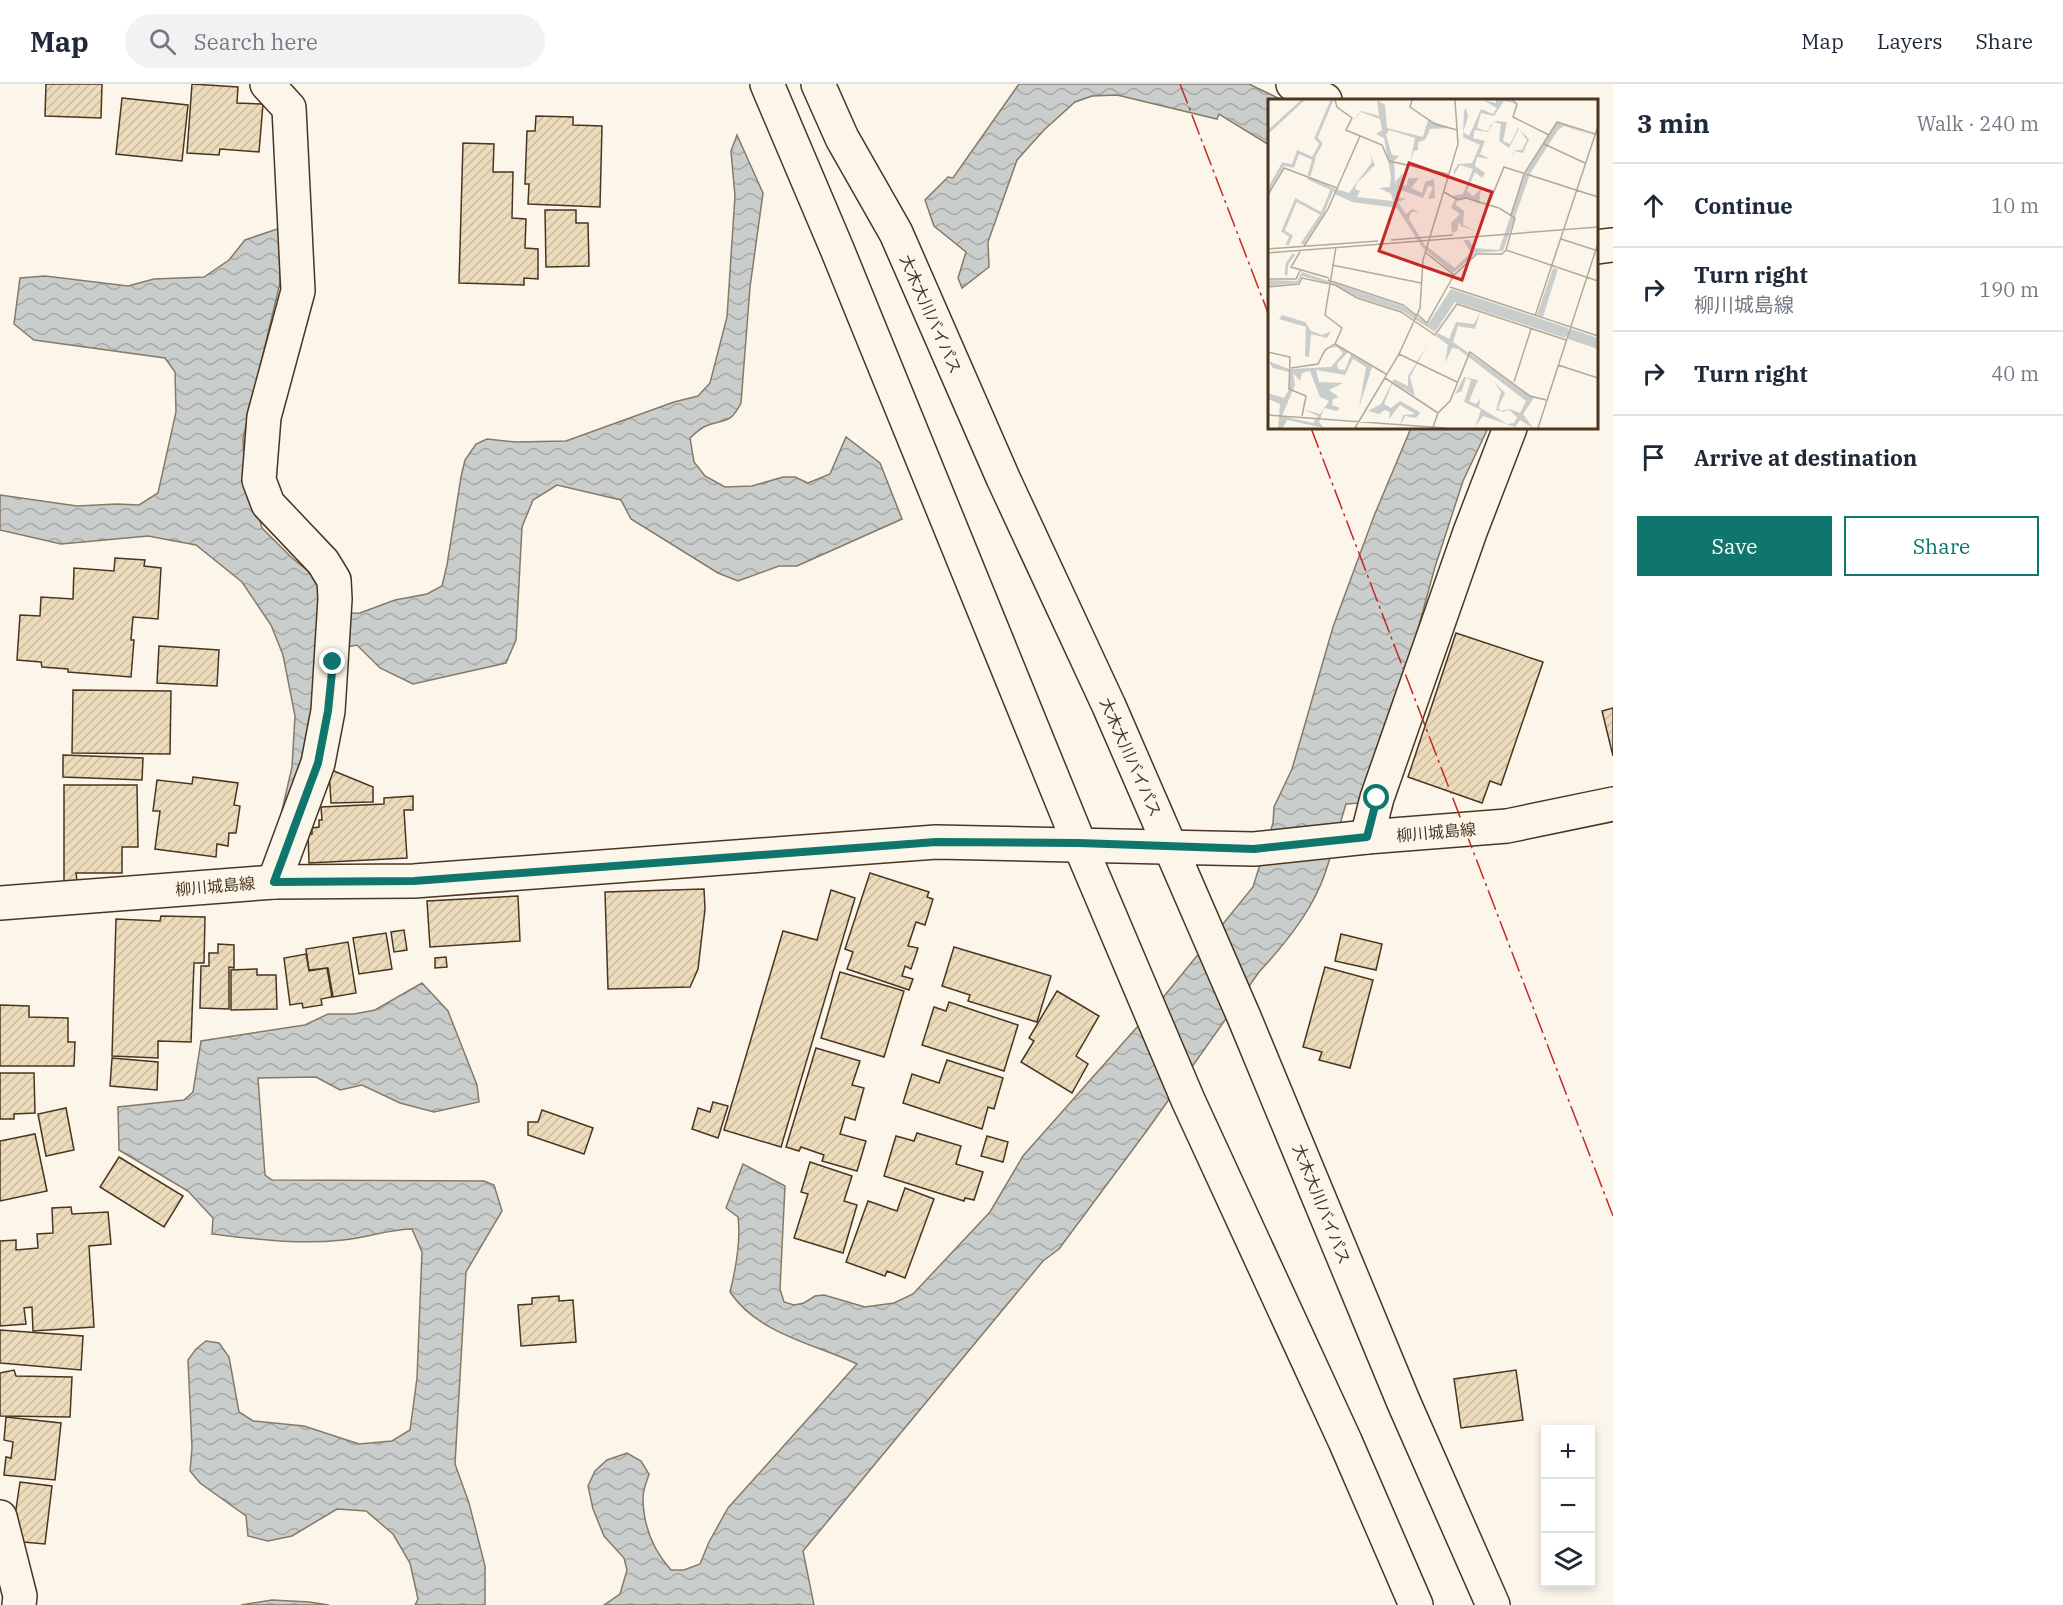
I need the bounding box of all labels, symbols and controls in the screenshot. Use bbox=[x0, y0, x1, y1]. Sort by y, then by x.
search box bbox=[125, 14, 545, 68]
text: Map bbox=[30, 23, 89, 60]
icon: search bbox=[146, 25, 179, 58]
text: Search here bbox=[194, 27, 318, 56]
text: Map bbox=[1801, 27, 1844, 55]
text: Layers bbox=[1877, 27, 1943, 55]
text: Share bbox=[1976, 27, 2033, 55]
inset map bbox=[1268, 99, 1598, 429]
text: 3 min bbox=[1637, 106, 1710, 140]
text: Walk · 240 m bbox=[1917, 110, 2039, 137]
icon: ahead bbox=[1637, 189, 1670, 222]
text: Continue bbox=[1694, 191, 1793, 220]
text: 10 m bbox=[1991, 192, 2039, 219]
street label: 大木大川バイパス bbox=[896, 252, 966, 376]
text: Turn right bbox=[1694, 260, 1808, 289]
icon: right bbox=[1637, 273, 1670, 306]
text: 190 m bbox=[1979, 276, 2039, 303]
text: 柳川城島線 bbox=[1694, 291, 1794, 318]
icon: right bbox=[1637, 357, 1670, 390]
text: Turn right bbox=[1694, 359, 1808, 388]
text: 40 m bbox=[1991, 360, 2039, 387]
icon: arrive bbox=[1637, 441, 1670, 474]
text: Arrive at destination bbox=[1694, 443, 1917, 472]
button: Save bbox=[1637, 516, 1832, 576]
button: Share bbox=[1844, 516, 2039, 576]
route end bbox=[319, 648, 345, 674]
street label: 大木大川バイパス bbox=[1096, 695, 1166, 819]
route start bbox=[1363, 784, 1389, 810]
street label: 柳川城島線 bbox=[1395, 819, 1477, 845]
street label: 柳川城島線 bbox=[174, 873, 256, 899]
street label: 大木大川バイパス bbox=[1289, 1141, 1355, 1267]
map controls bbox=[1541, 1425, 1595, 1587]
button: + bbox=[1541, 1425, 1595, 1479]
button: − bbox=[1541, 1479, 1595, 1533]
button: layers bbox=[1541, 1533, 1595, 1587]

